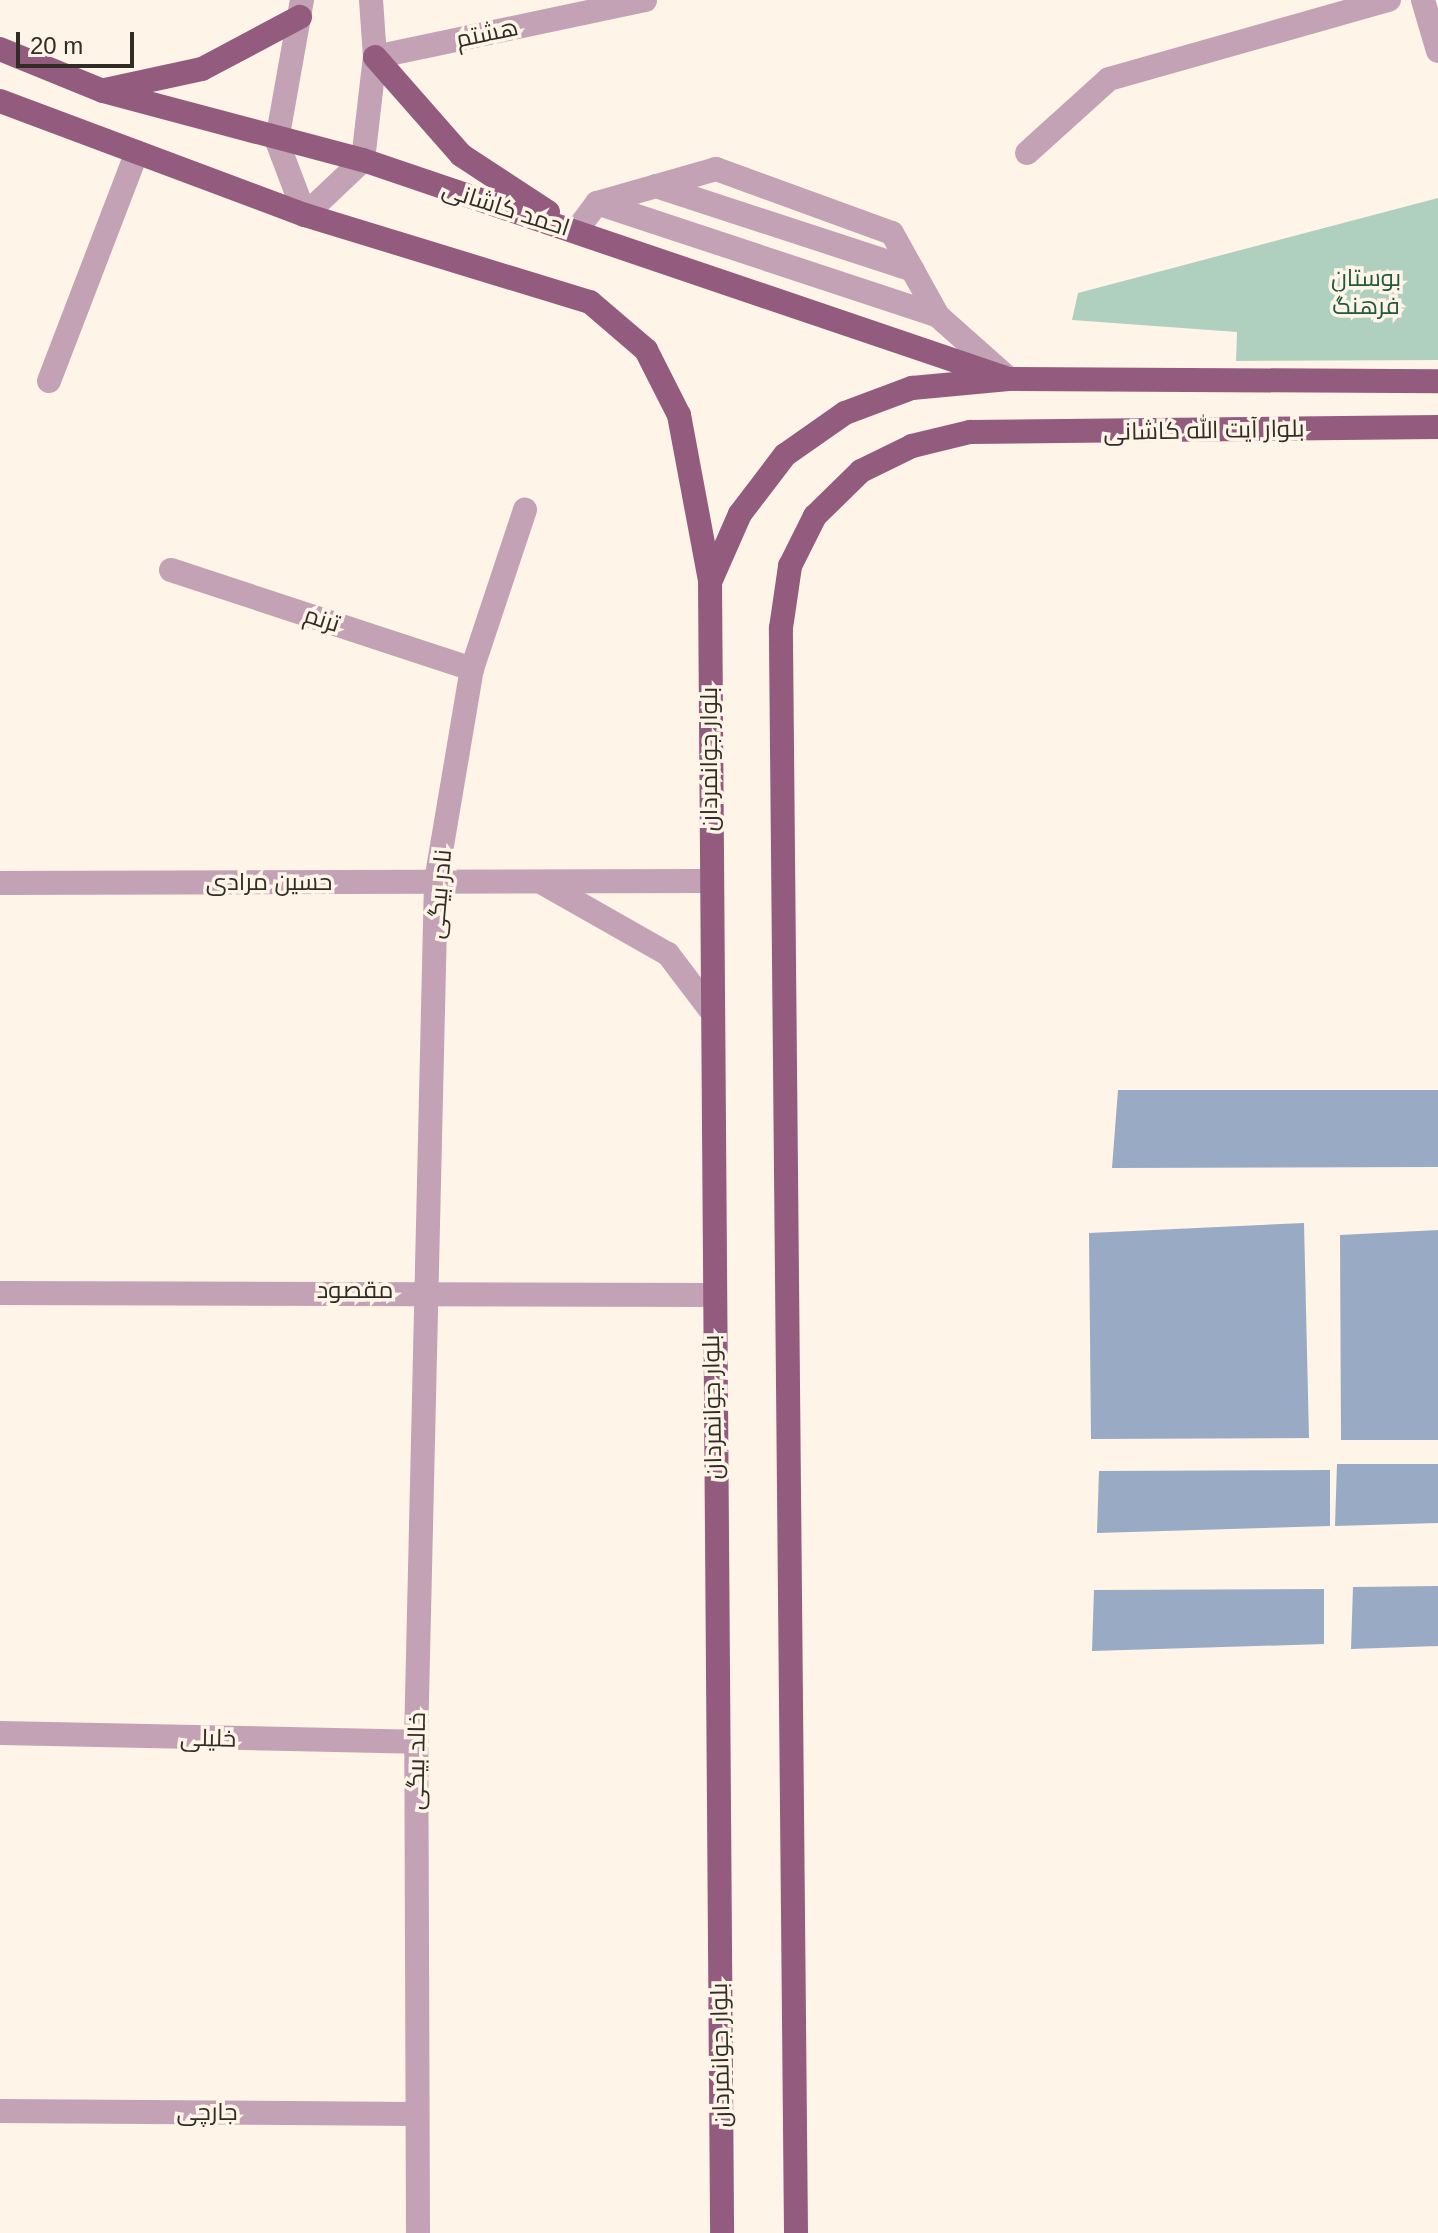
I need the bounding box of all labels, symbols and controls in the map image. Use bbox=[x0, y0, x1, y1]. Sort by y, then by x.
street label: هشتم bbox=[453, 12, 521, 54]
scale bar bbox=[20, 16, 138, 66]
text: 20 m bbox=[30, 32, 83, 59]
street label: احمد کاشانی bbox=[439, 174, 573, 242]
park label: بوستان فرهنگ bbox=[1331, 264, 1401, 320]
street label: بلوار آیت الله کاشانی bbox=[1103, 414, 1305, 446]
street label: ترنم bbox=[301, 600, 343, 638]
street label: بلوار جوانمردان bbox=[695, 687, 723, 831]
street label: نادر بیگی bbox=[421, 848, 457, 940]
street label: حسین مرادی bbox=[206, 868, 332, 896]
street label: مقصود bbox=[317, 1276, 393, 1304]
street label: بلوار جوانمردان bbox=[696, 1334, 728, 1480]
street label: خالد بیگی bbox=[401, 1712, 431, 1810]
street label: خلیلی bbox=[180, 1723, 236, 1753]
street label: بلوار جوانمردان bbox=[704, 1982, 736, 2128]
street label: جارچی bbox=[176, 2098, 238, 2126]

